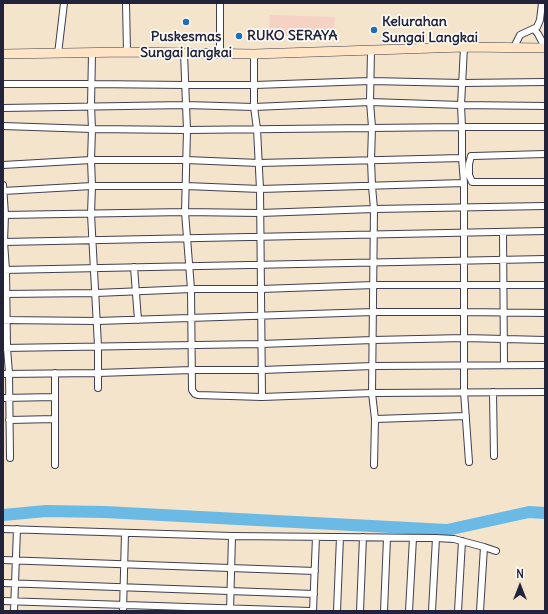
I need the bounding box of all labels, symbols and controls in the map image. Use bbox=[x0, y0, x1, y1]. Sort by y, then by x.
place label: Kelurahan Sungai Langkai bbox=[382, 14, 478, 46]
marker: Puskesmas Sungai langkai bbox=[181, 17, 191, 27]
marker: Kelurahan Sungai Langkai bbox=[369, 25, 379, 35]
place label: RUKO SERAYA bbox=[247, 28, 337, 44]
place label: Puskesmas Sungai langkai bbox=[140, 29, 232, 62]
marker: RUKO SERAYA bbox=[234, 31, 244, 41]
north arrow bbox=[500, 566, 540, 606]
text: N bbox=[516, 567, 524, 581]

